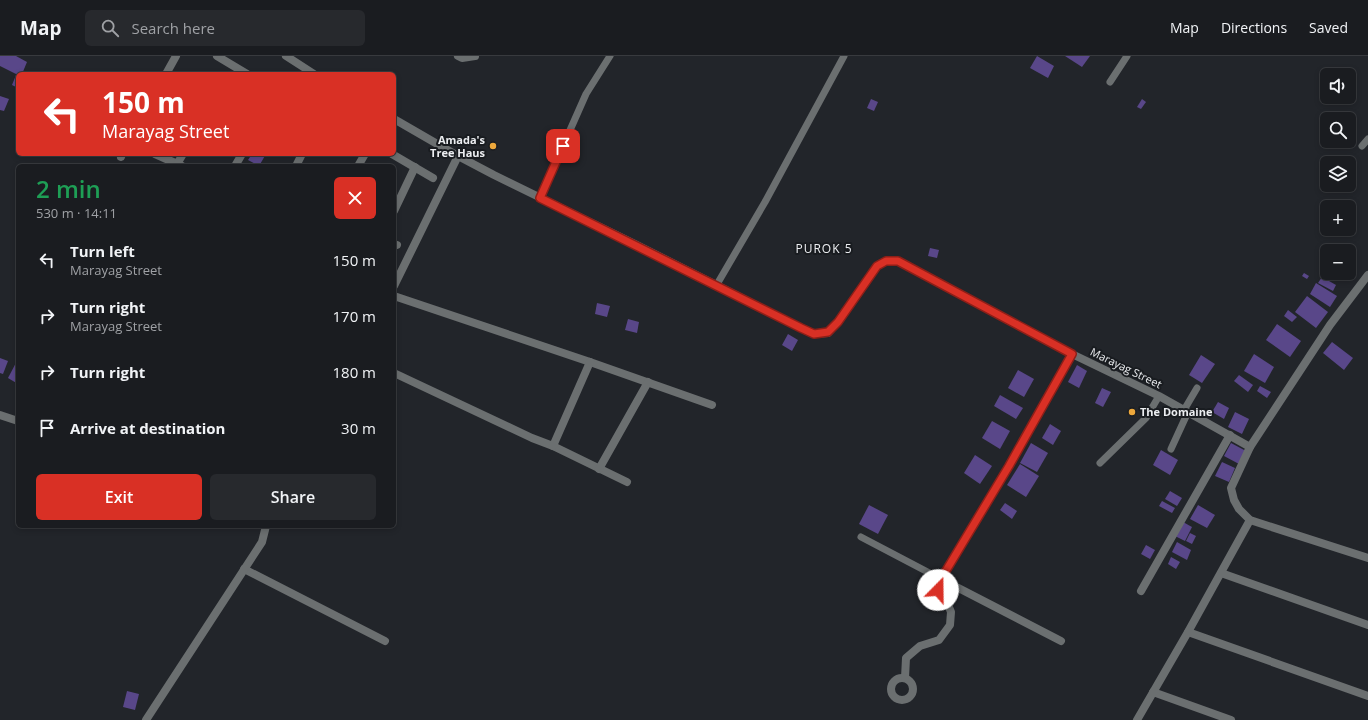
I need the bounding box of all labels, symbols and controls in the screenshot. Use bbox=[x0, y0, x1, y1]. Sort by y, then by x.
search box bbox=[85, 10, 365, 46]
text: Map bbox=[20, 15, 61, 41]
icon: search bbox=[99, 17, 121, 39]
text: Search here bbox=[131, 18, 215, 38]
text: Map bbox=[1170, 18, 1199, 37]
text: Directions bbox=[1221, 18, 1287, 37]
text: Saved bbox=[1309, 18, 1348, 37]
map controls bbox=[1320, 68, 1356, 280]
button: sound bbox=[1320, 68, 1356, 104]
text: 150 m bbox=[102, 83, 185, 121]
icon: left bbox=[36, 88, 88, 140]
button: search bbox=[1320, 112, 1356, 148]
text: Marayag Street bbox=[102, 119, 229, 143]
pin bbox=[546, 129, 580, 163]
place label: Amada's Tree Haus bbox=[430, 132, 486, 160]
icon: arrive bbox=[552, 135, 574, 157]
marker: Amada's Tree Haus bbox=[488, 141, 498, 151]
button: layers bbox=[1320, 156, 1356, 192]
text: 2 min bbox=[36, 172, 101, 205]
button: close bbox=[334, 177, 376, 219]
button: + bbox=[1320, 200, 1356, 236]
text: 530 m · 14:11 bbox=[36, 204, 117, 222]
district label: PUROK 5 bbox=[795, 240, 853, 257]
text: Turn left bbox=[70, 241, 135, 261]
button: − bbox=[1320, 244, 1356, 280]
icon: left bbox=[36, 249, 58, 271]
text: 150 m bbox=[332, 250, 376, 270]
text: Marayag Street bbox=[70, 261, 162, 279]
text: Turn right bbox=[70, 297, 145, 317]
icon: right bbox=[36, 305, 58, 327]
text: 170 m bbox=[332, 306, 376, 326]
text: Marayag Street bbox=[70, 317, 162, 335]
street label: Marayag Street bbox=[1088, 344, 1165, 391]
icon: right bbox=[36, 361, 58, 383]
text: Turn right bbox=[70, 362, 145, 382]
text: 180 m bbox=[332, 362, 376, 382]
place label: The Domaine bbox=[1140, 404, 1213, 419]
marker: The Domaine bbox=[1127, 407, 1137, 417]
icon: arrive bbox=[36, 417, 58, 439]
text: Arrive at destination bbox=[70, 418, 225, 438]
text: 30 m bbox=[341, 418, 376, 438]
button: Exit bbox=[36, 474, 202, 520]
button: Share bbox=[210, 474, 376, 520]
position arrow bbox=[917, 569, 959, 611]

